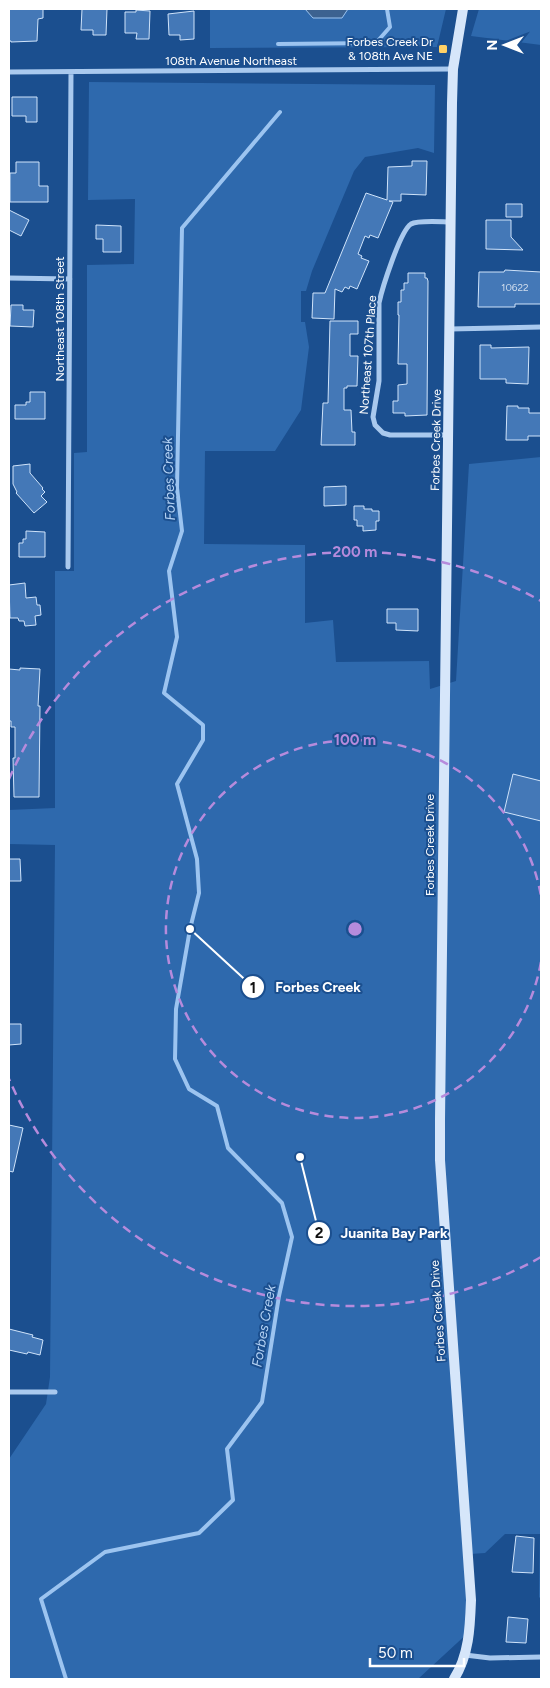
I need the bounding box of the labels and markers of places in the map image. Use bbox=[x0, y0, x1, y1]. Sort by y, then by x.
place label: Forbes Creek Dr & 108th Ave NE bbox=[346, 35, 433, 63]
marker: Forbes Creek Dr & 108th Ave NE bbox=[437, 43, 449, 55]
centre of rings bbox=[346, 920, 364, 938]
callout: Forbes Creek bbox=[241, 973, 371, 1002]
callout: Juanita Bay Park bbox=[306, 1218, 458, 1247]

